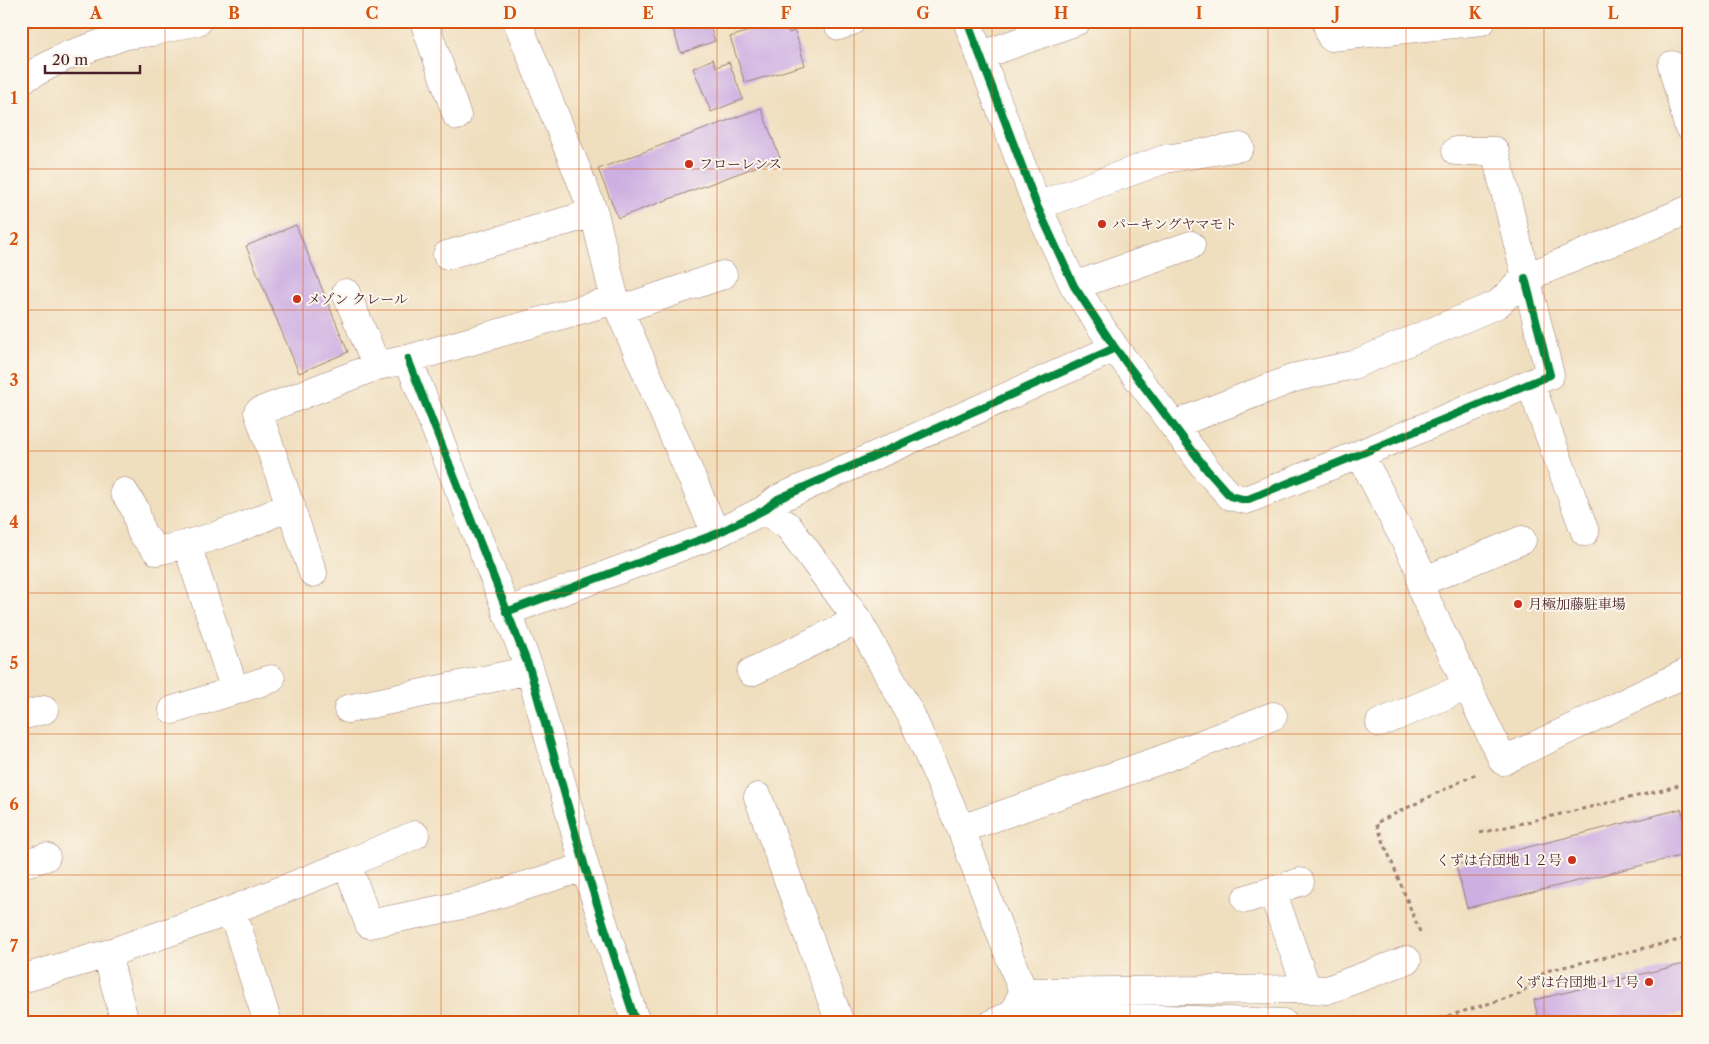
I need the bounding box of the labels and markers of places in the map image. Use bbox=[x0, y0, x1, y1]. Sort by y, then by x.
place label: フローレンス bbox=[699, 155, 782, 173]
marker: フローレンス bbox=[683, 158, 695, 170]
place label: パーキングヤマモト bbox=[1112, 215, 1238, 233]
marker: パーキングヤマモト bbox=[1096, 218, 1108, 230]
place label: メゾン クレール bbox=[307, 290, 408, 308]
marker: メゾン クレール bbox=[291, 293, 303, 305]
place label: 月極加藤駐車場 bbox=[1528, 595, 1626, 613]
marker: 月極加藤駐車場 bbox=[1512, 598, 1524, 610]
place label: くずは台団地１２号 bbox=[1436, 851, 1562, 869]
marker: くずは台団地１２号 bbox=[1566, 854, 1578, 866]
place label: くずは台団地１１号 bbox=[1513, 973, 1639, 991]
marker: くずは台団地１１号 bbox=[1643, 976, 1655, 988]

